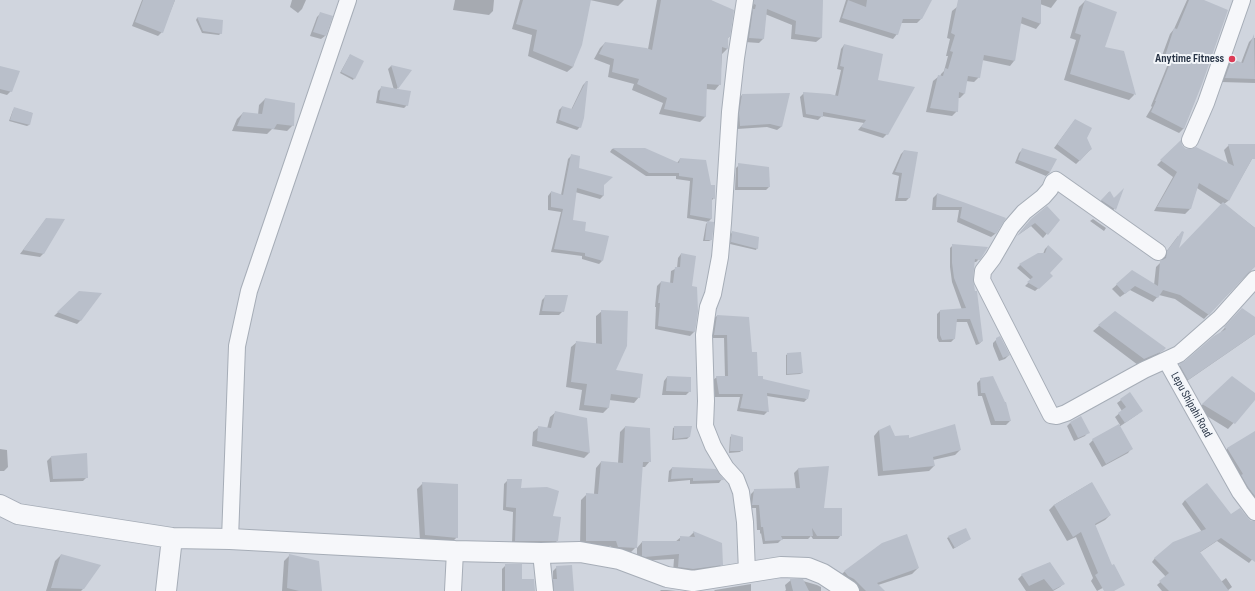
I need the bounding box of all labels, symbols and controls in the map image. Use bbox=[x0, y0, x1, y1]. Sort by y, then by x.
place label: Anytime Fitness bbox=[1155, 52, 1224, 66]
marker: Anytime Fitness bbox=[1227, 54, 1237, 64]
street label: Lepu Shipahi Road bbox=[1167, 370, 1215, 440]

